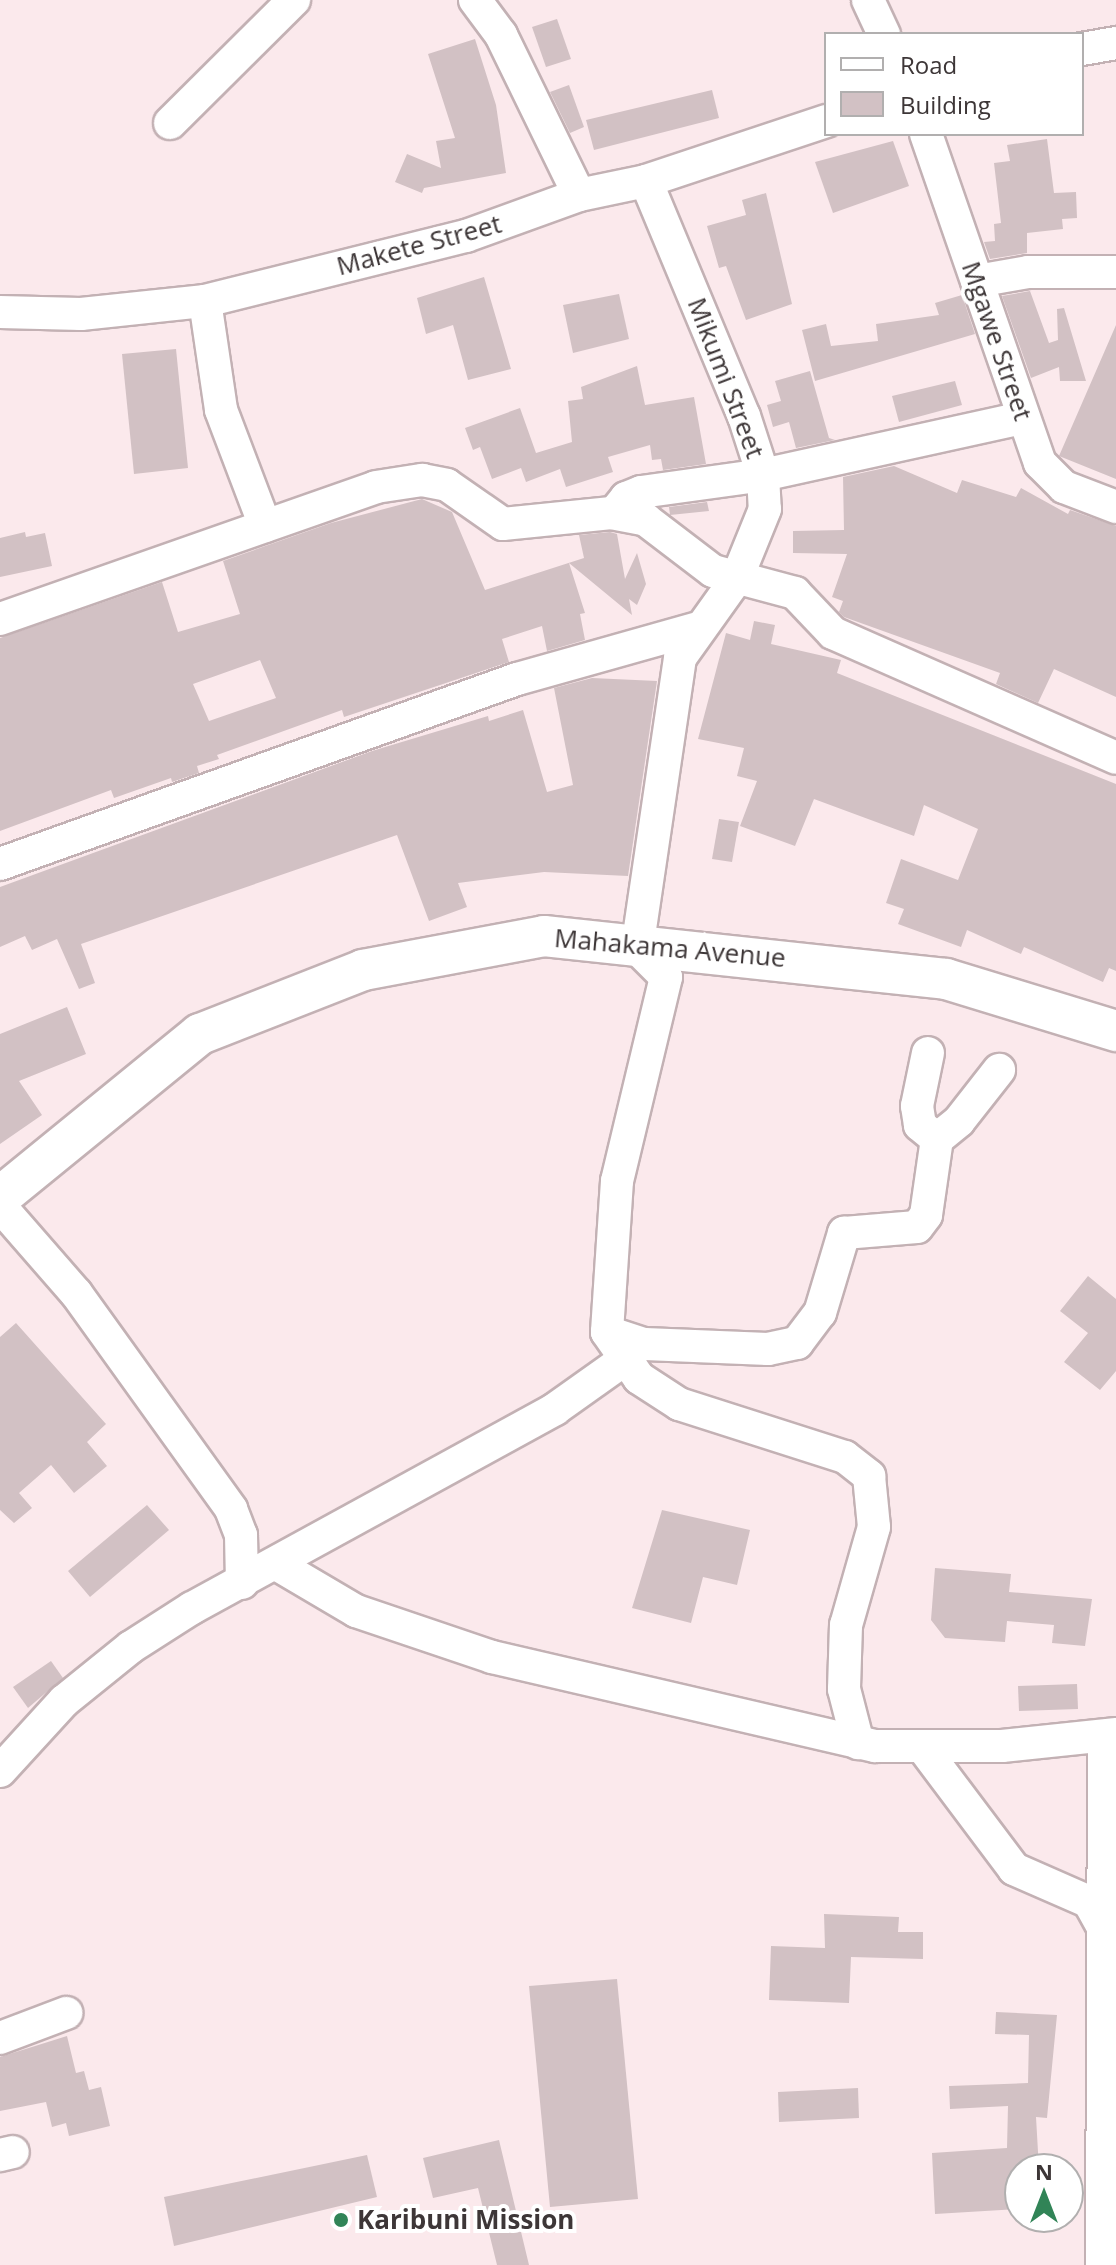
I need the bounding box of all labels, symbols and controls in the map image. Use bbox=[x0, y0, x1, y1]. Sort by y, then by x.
legend bbox=[824, 32, 1084, 136]
text: Road bbox=[900, 48, 957, 81]
text: Building bbox=[900, 88, 991, 121]
street label: Makete Street bbox=[333, 208, 505, 282]
street label: Mgawe Street bbox=[955, 257, 1039, 425]
street label: Mikumi Street bbox=[681, 293, 771, 463]
street label: Mahakama Avenue bbox=[553, 922, 787, 974]
north arrow bbox=[1004, 2153, 1084, 2233]
text: N bbox=[1035, 2156, 1053, 2186]
place label: Karibuni Mission bbox=[357, 2204, 574, 2236]
marker: Karibuni Mission bbox=[332, 2211, 350, 2229]

